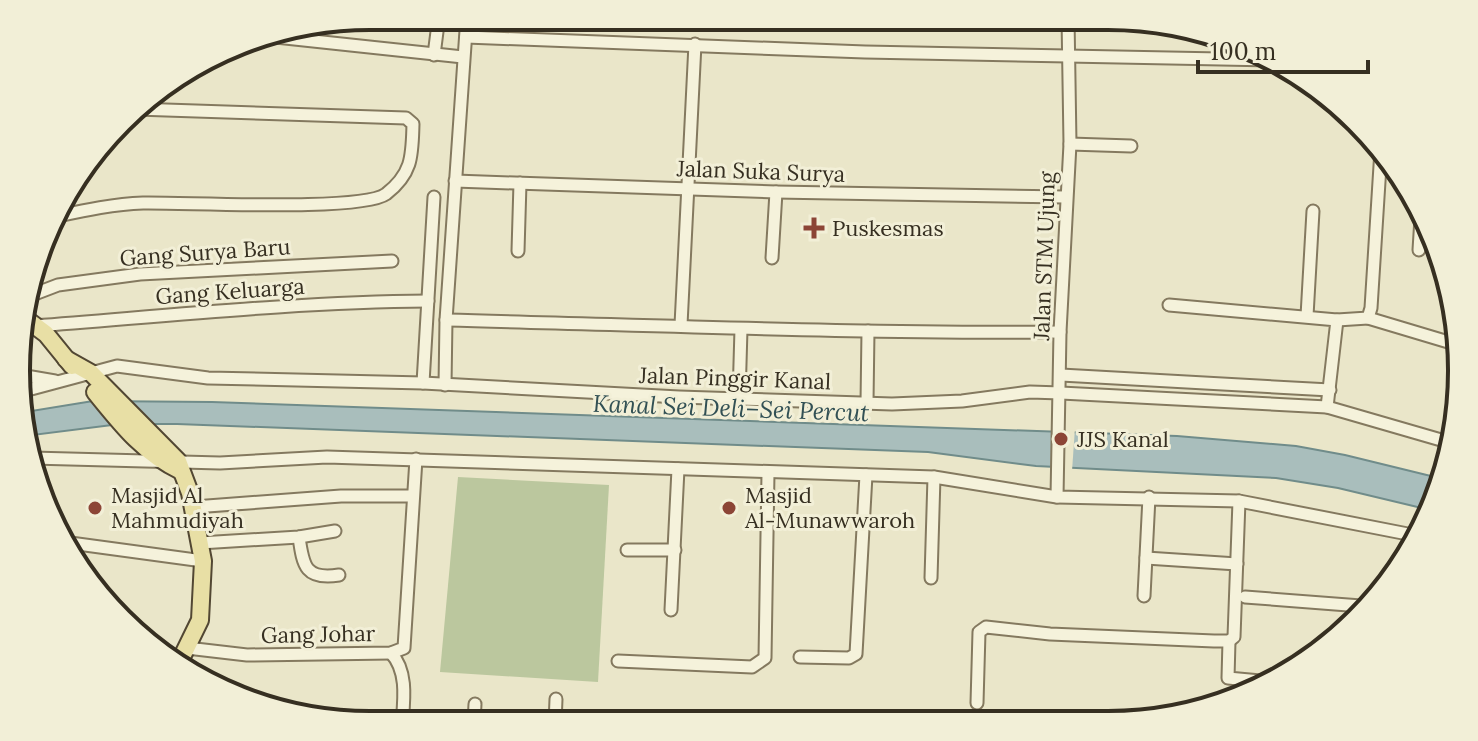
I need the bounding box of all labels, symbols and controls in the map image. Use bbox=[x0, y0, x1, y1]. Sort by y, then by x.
scale bar bbox=[1198, 24, 1368, 74]
text: 100 m bbox=[1210, 36, 1276, 67]
street label: Jalan Suka Surya bbox=[675, 154, 846, 188]
street label: Jalan STM Ujung bbox=[1027, 170, 1061, 342]
place label: Puskesmas bbox=[832, 214, 944, 242]
marker: Puskesmas bbox=[803, 217, 825, 239]
street label: Gang Surya Baru bbox=[119, 232, 291, 272]
street label: Gang Keluarga bbox=[154, 272, 306, 310]
street label: Jalan Pinggir Kanal bbox=[638, 361, 831, 395]
water label: Kanal Sei Deli–Sei Percut bbox=[592, 388, 870, 428]
place label: JJS Kanal bbox=[1076, 425, 1169, 453]
marker: JJS Kanal bbox=[1052, 430, 1070, 448]
place label: Masjid Al Mahmudiyah bbox=[111, 481, 244, 534]
place label: Masjid Al-Munawwaroh bbox=[744, 481, 915, 534]
marker: Masjid Al Mahmudiyah bbox=[86, 499, 104, 517]
marker: Masjid Al-Munawwaroh bbox=[720, 499, 738, 517]
street label: Gang Johar bbox=[261, 619, 376, 649]

